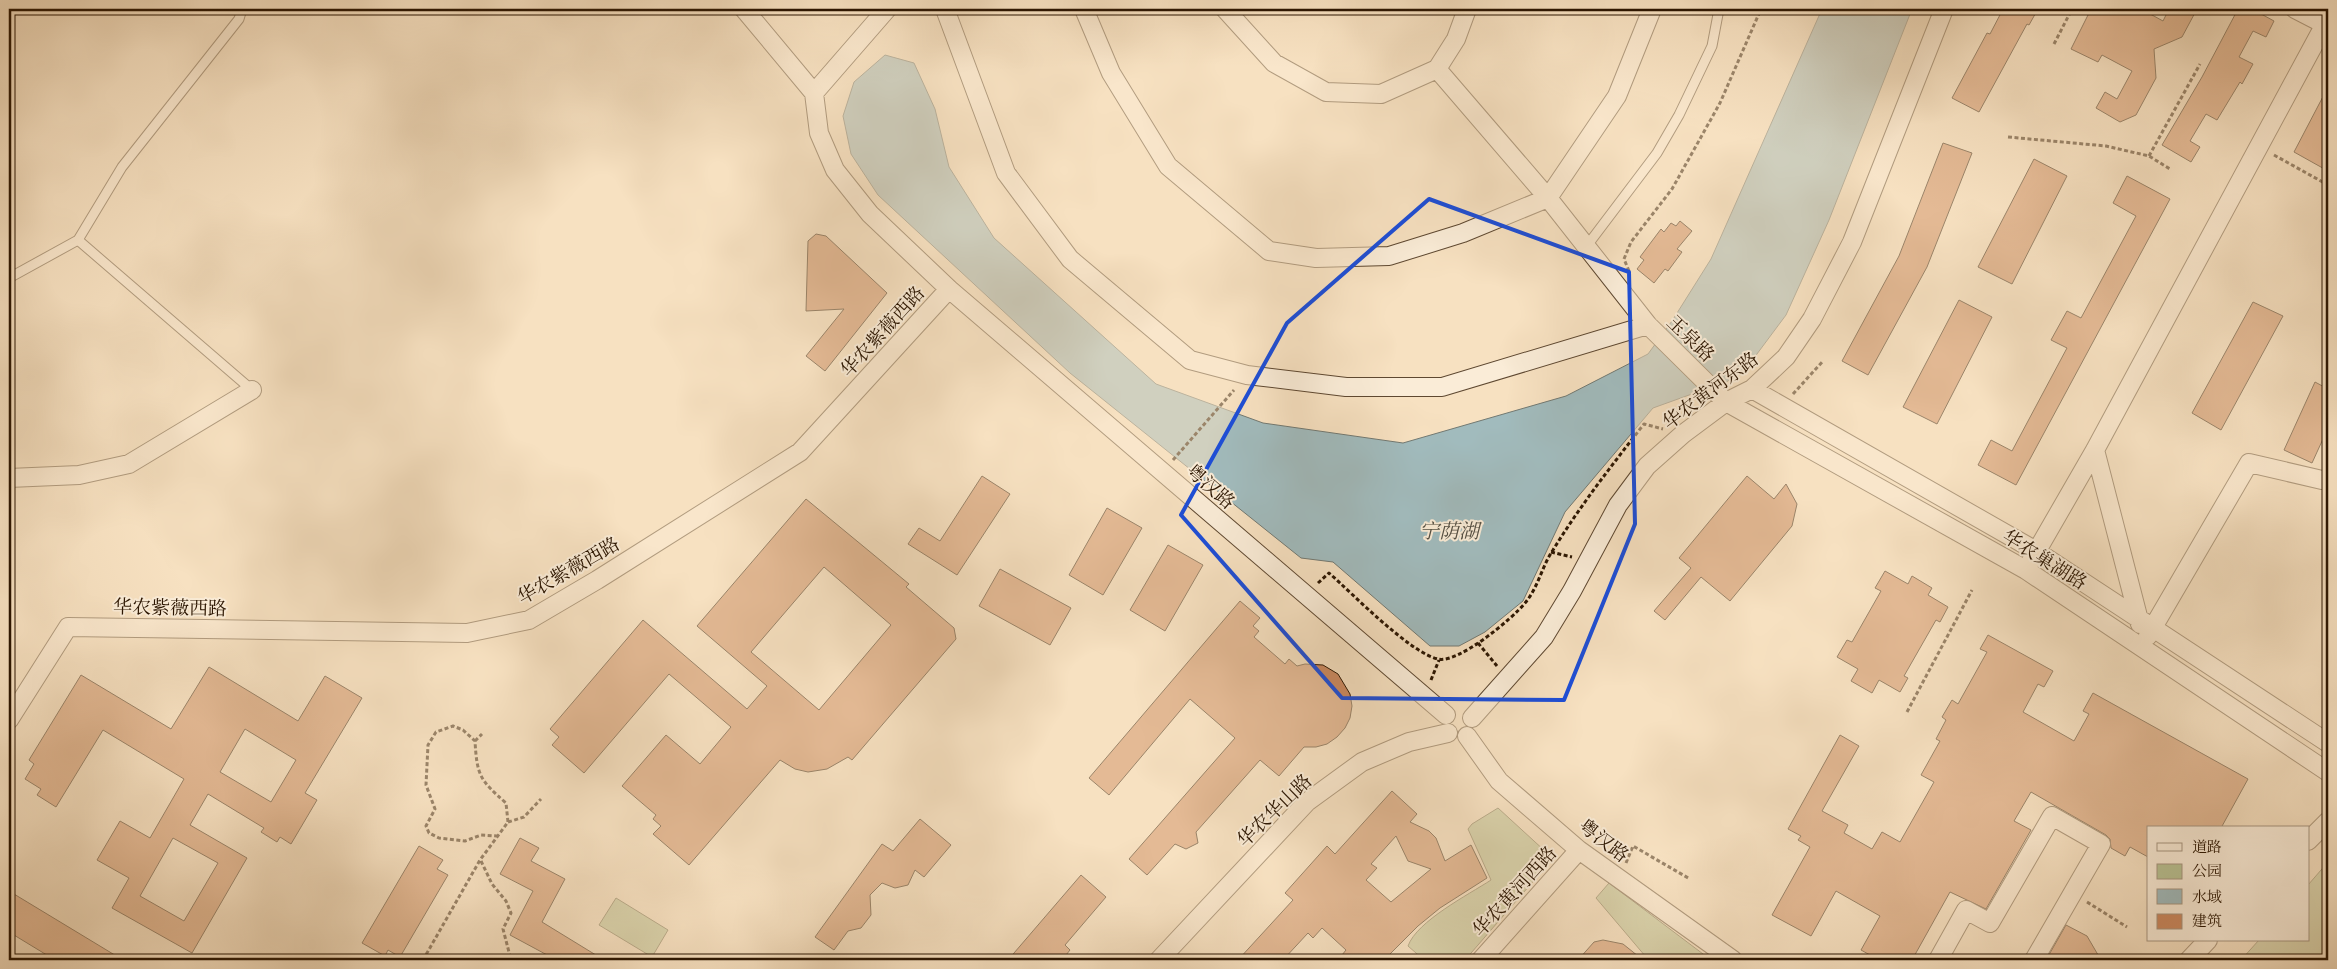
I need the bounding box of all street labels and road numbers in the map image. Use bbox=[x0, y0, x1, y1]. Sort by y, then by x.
street label: 华农紫薇西路 bbox=[836, 281, 931, 383]
street label: 玉泉路 bbox=[1660, 310, 1719, 369]
street label: 华农黄河东路 bbox=[1658, 347, 1765, 436]
street label: 粤汉路 bbox=[1180, 459, 1240, 516]
street label: 华农巢湖路 bbox=[1997, 524, 2091, 597]
street label: 华农紫薇西路 bbox=[513, 532, 625, 611]
street label: 华农紫薇西路 bbox=[113, 595, 227, 623]
street label: 华农华山路 bbox=[1232, 769, 1319, 854]
street label: 粤汉路 bbox=[1572, 814, 1633, 869]
street label: 华农黄河西路 bbox=[1468, 841, 1563, 943]

